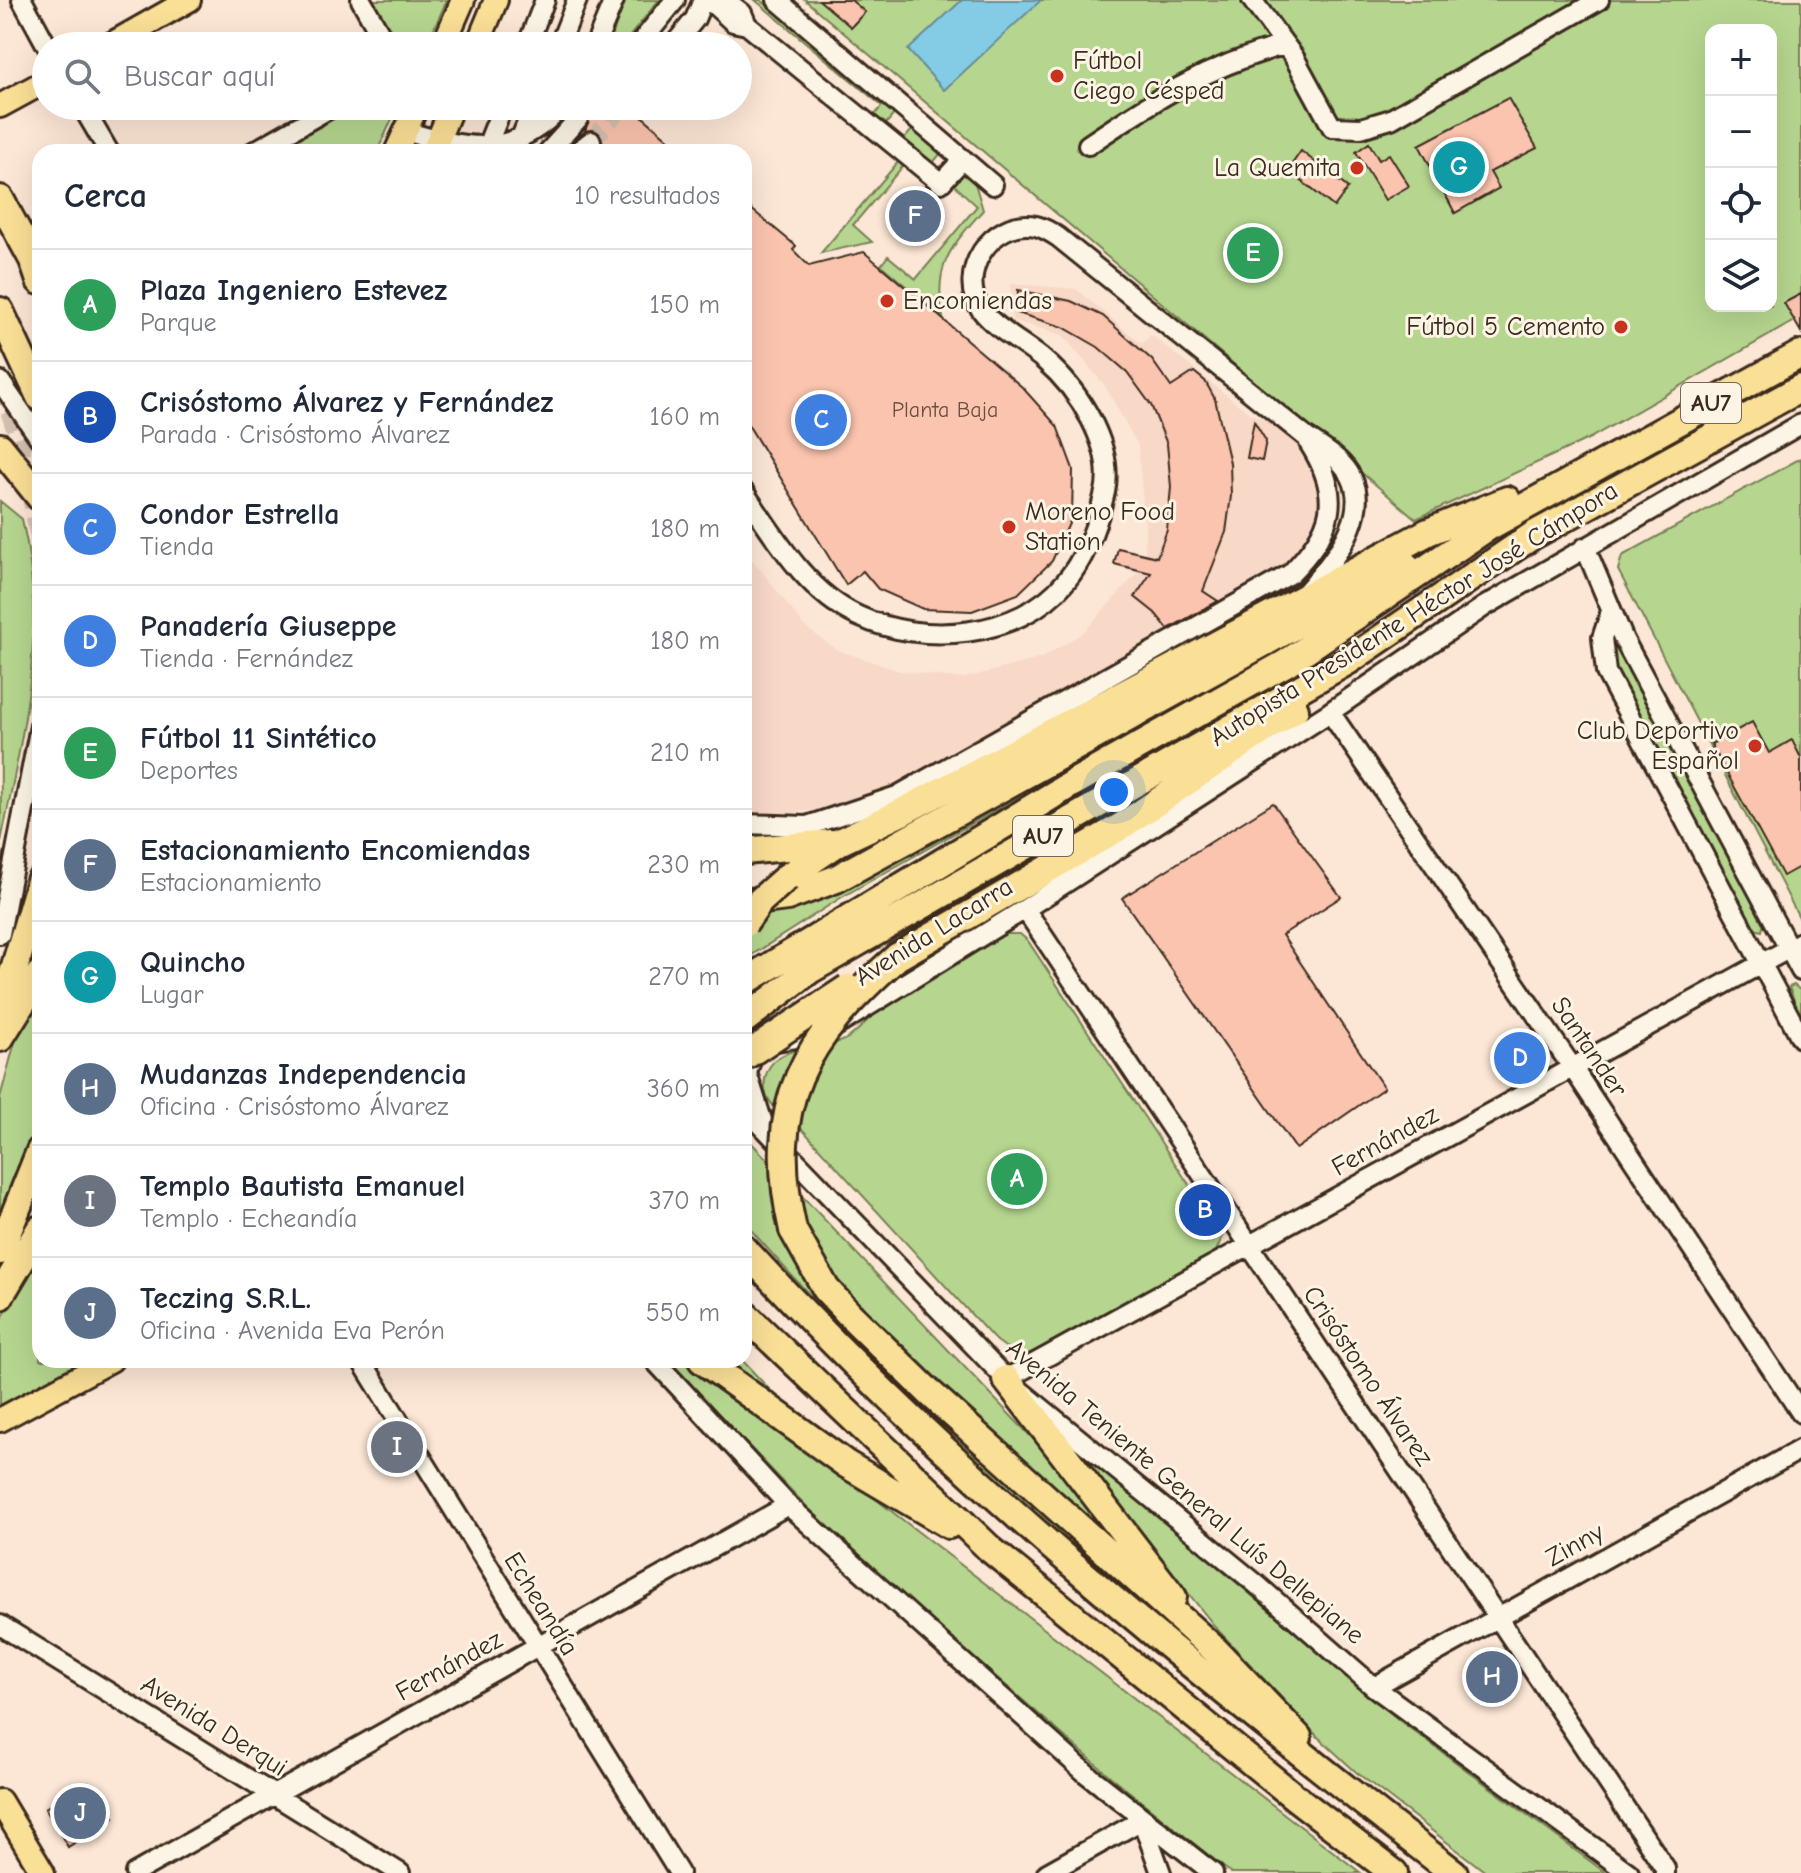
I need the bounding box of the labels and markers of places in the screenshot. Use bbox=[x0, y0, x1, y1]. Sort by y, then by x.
place label: Fútbol Ciego Césped bbox=[1073, 46, 1225, 106]
marker: Fútbol Ciego Césped bbox=[1048, 67, 1066, 85]
pin: G bbox=[1433, 137, 1485, 197]
place label: La Quemita bbox=[1214, 153, 1341, 183]
marker: La Quemita bbox=[1348, 159, 1366, 177]
pin: F bbox=[889, 186, 941, 246]
pin: E bbox=[1227, 223, 1279, 283]
place label: Encomiendas bbox=[903, 286, 1052, 316]
marker: Encomiendas bbox=[878, 292, 896, 310]
place label: Fútbol 5 Cemento bbox=[1406, 312, 1605, 342]
marker: Fútbol 5 Cemento bbox=[1612, 318, 1630, 336]
pin: C bbox=[795, 390, 847, 450]
place label: Moreno Food Station bbox=[1025, 497, 1175, 557]
marker: Moreno Food Station bbox=[1000, 518, 1018, 536]
place label: Club Deportivo Español bbox=[1577, 716, 1739, 776]
marker: Club Deportivo Español bbox=[1746, 737, 1764, 755]
pin: D bbox=[1494, 1028, 1546, 1088]
pin: A bbox=[991, 1149, 1043, 1209]
pin: B bbox=[1179, 1180, 1231, 1240]
pin: I bbox=[371, 1417, 423, 1477]
pin: H bbox=[1466, 1647, 1518, 1707]
pin: J bbox=[54, 1783, 106, 1843]

